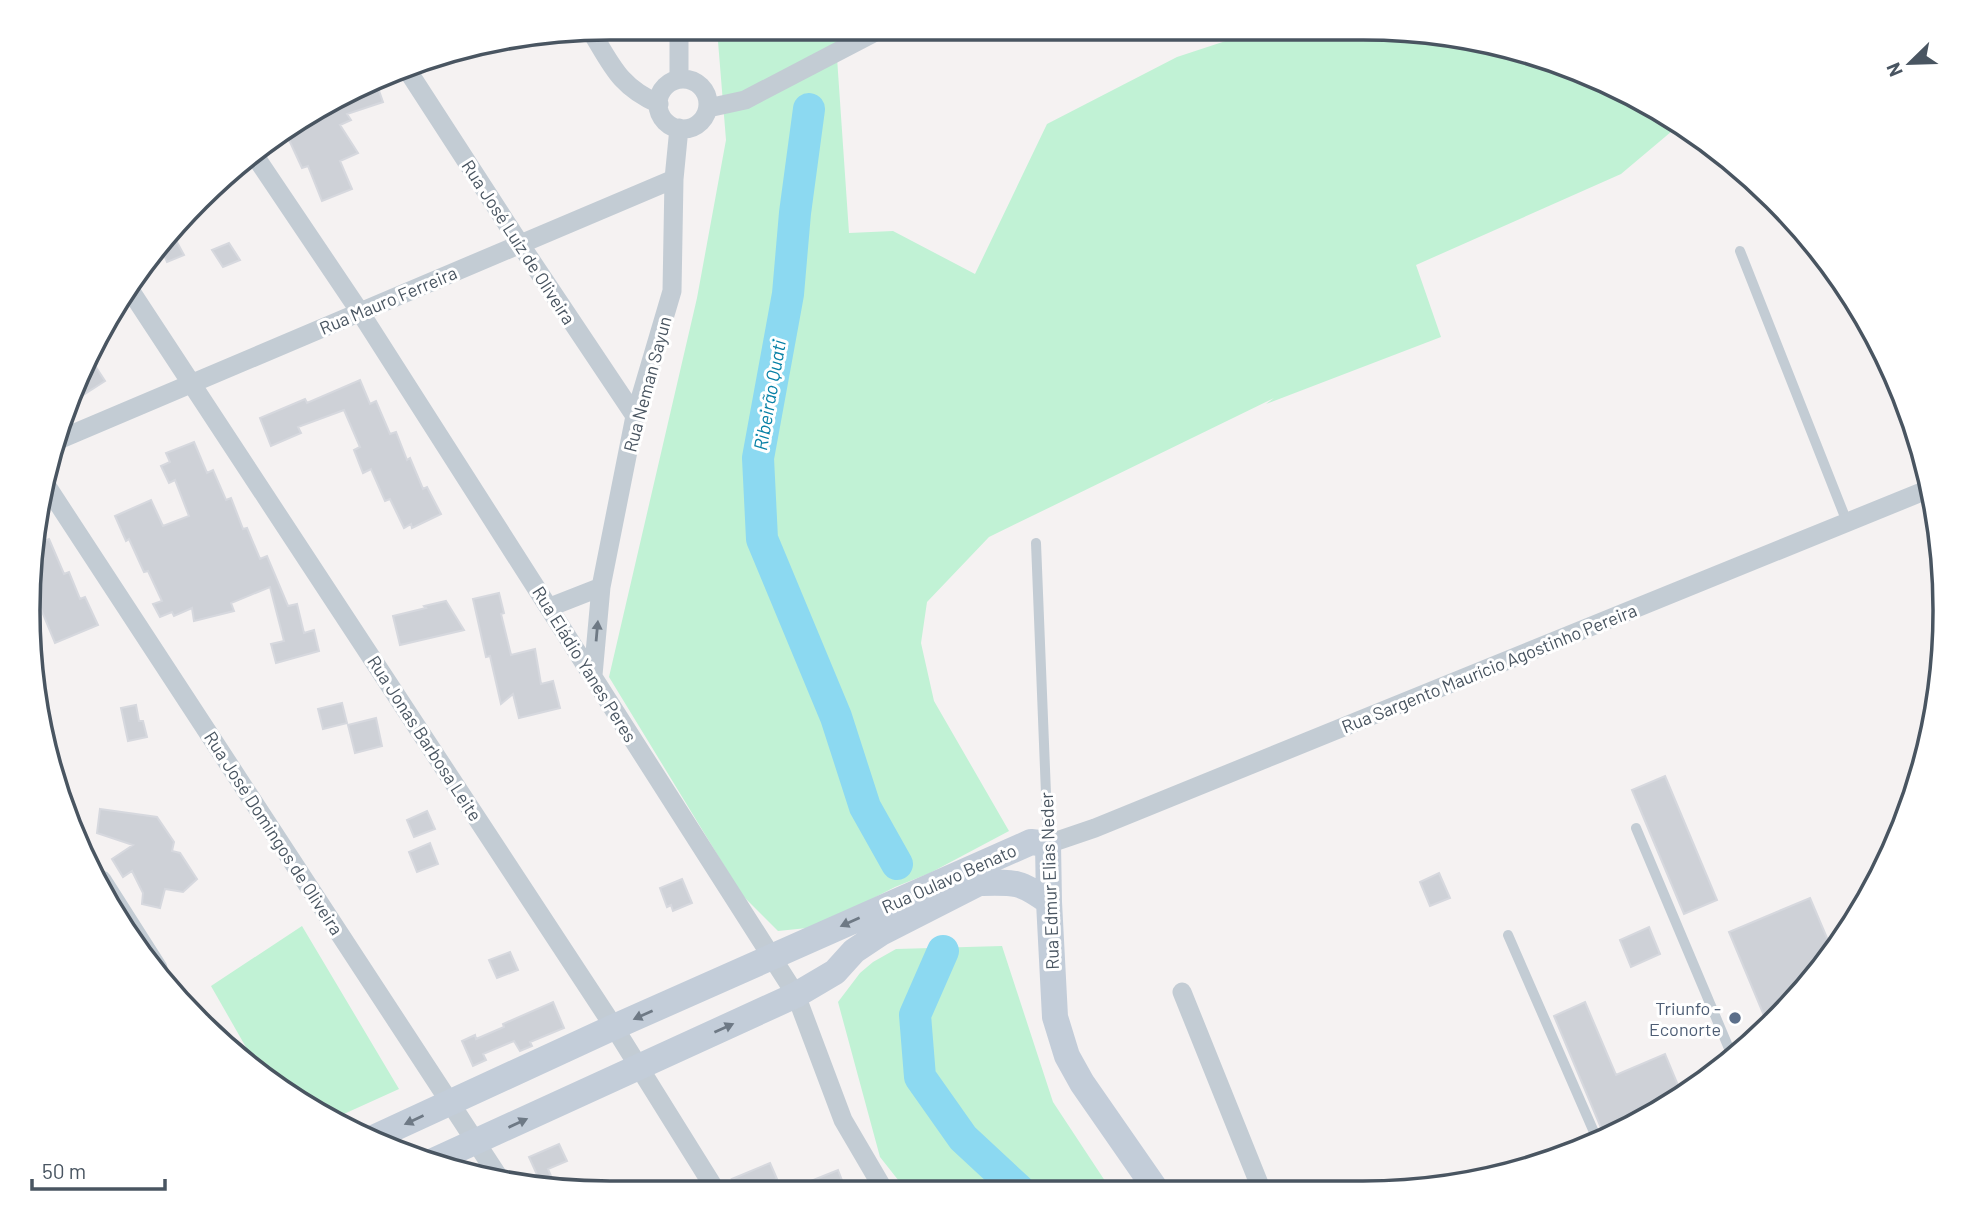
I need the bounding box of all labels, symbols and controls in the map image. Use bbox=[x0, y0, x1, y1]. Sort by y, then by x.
north arrow bbox=[1875, 28, 1945, 98]
text: N bbox=[1881, 60, 1907, 80]
street label: Rua José Luíz de Oliveira bbox=[458, 156, 580, 328]
street label: Rua Mauro Ferreira bbox=[316, 261, 460, 339]
street label: Rua Neman Sayun bbox=[618, 314, 676, 454]
water label: Ribeirão Quati bbox=[748, 338, 790, 452]
street label: Rua Eládio Yanes Peres bbox=[528, 582, 642, 746]
street label: Rua Sargento Maurício Agostinho Pereira bbox=[1338, 599, 1640, 737]
one-way arrow bbox=[592, 620, 603, 642]
street label: Rua Jonas Barbosa Leite bbox=[363, 651, 487, 825]
street label: Rua José Domingos de Oliveira bbox=[200, 727, 348, 939]
street label: Rua Edmur Elias Neder bbox=[1035, 791, 1063, 970]
street label: Rua Oulavo Benato bbox=[878, 838, 1020, 918]
one-way arrow bbox=[840, 917, 861, 928]
place label: Triunfo - Econorte bbox=[1649, 997, 1721, 1040]
one-way arrow bbox=[633, 1009, 653, 1021]
marker: Triunfo - Econorte bbox=[1727, 1010, 1743, 1026]
one-way arrow bbox=[714, 1022, 734, 1034]
one-way arrow bbox=[404, 1114, 424, 1126]
one-way arrow bbox=[508, 1117, 528, 1129]
scale bar bbox=[32, 1148, 164, 1192]
text: 50 m bbox=[42, 1158, 86, 1183]

